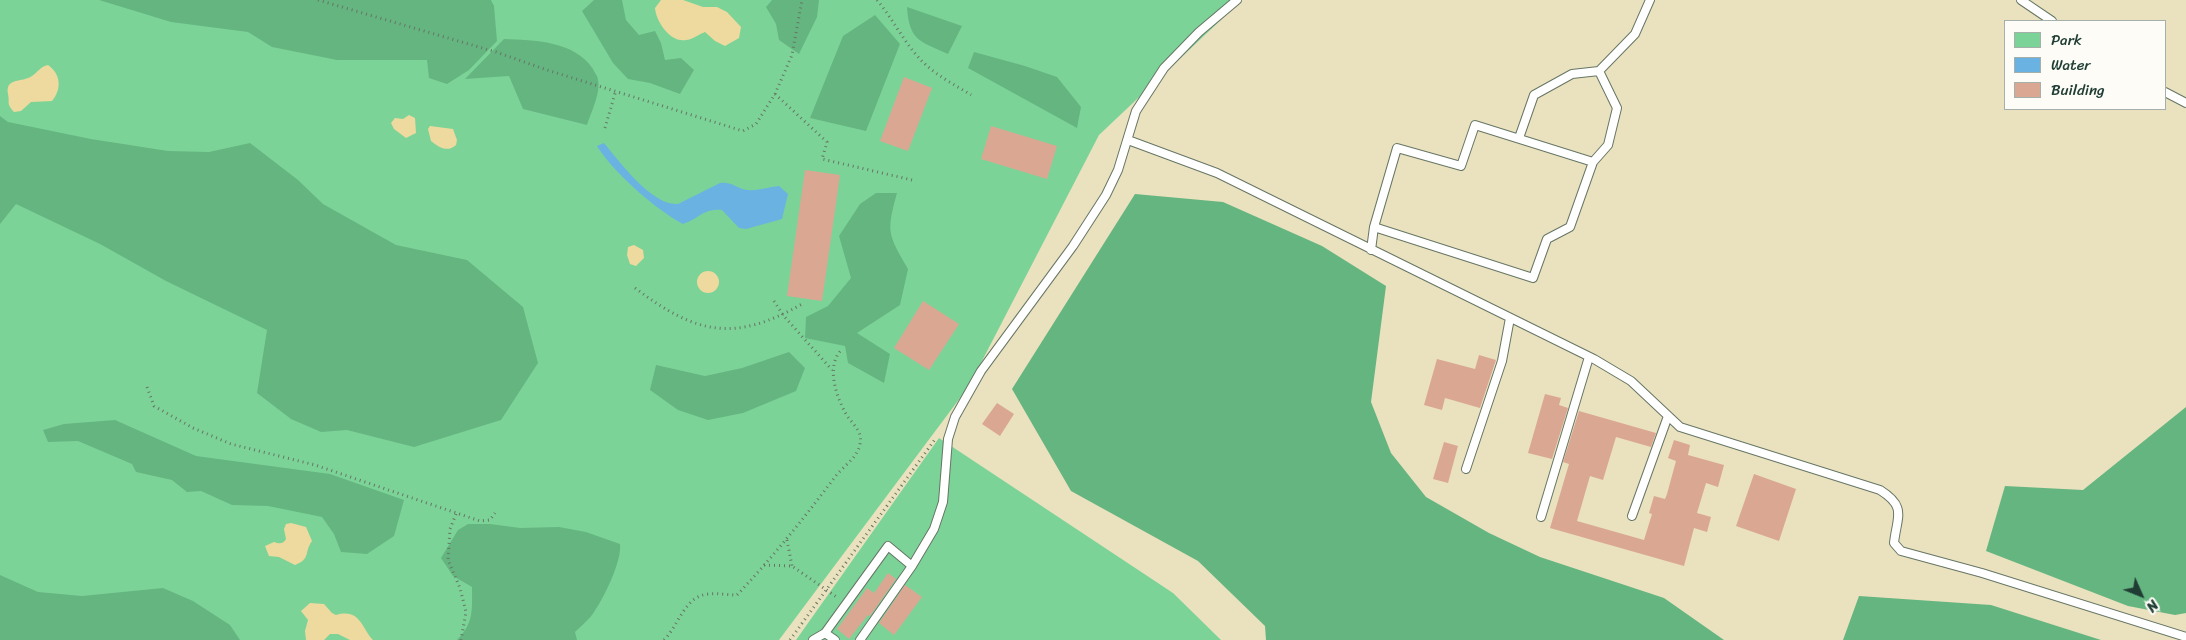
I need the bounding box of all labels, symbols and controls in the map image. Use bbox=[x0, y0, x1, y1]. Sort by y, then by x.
legend bbox=[2004, 20, 2166, 110]
text: Park bbox=[2051, 27, 2082, 53]
text: Water bbox=[2051, 52, 2091, 78]
text: Building bbox=[2051, 77, 2105, 103]
north arrow bbox=[2116, 570, 2166, 620]
text: N bbox=[2140, 594, 2165, 618]

